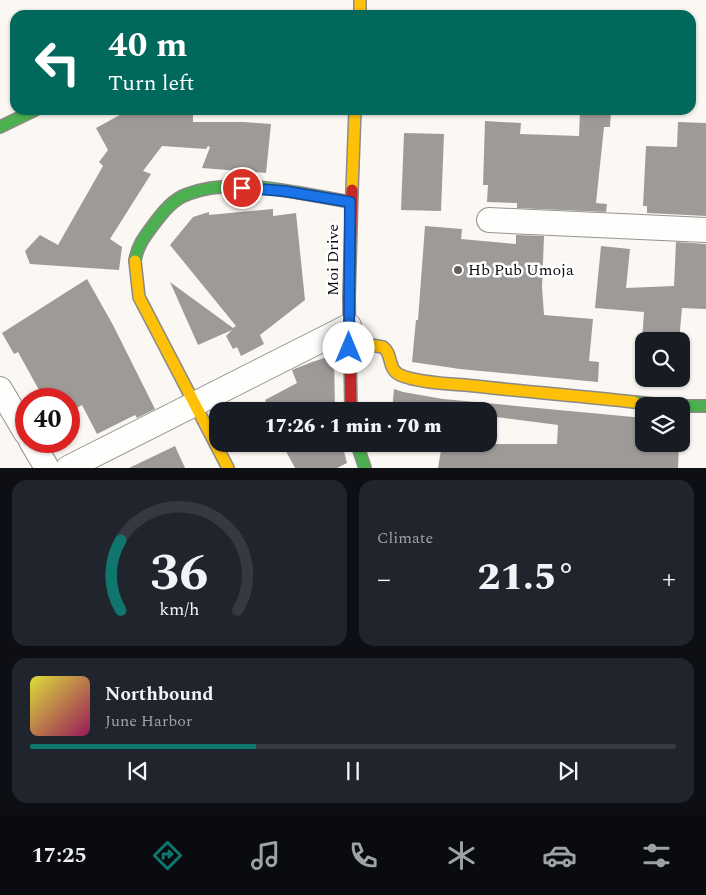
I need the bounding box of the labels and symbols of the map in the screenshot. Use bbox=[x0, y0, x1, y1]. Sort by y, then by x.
pin bbox=[221, 167, 263, 209]
street label: Moi Drive bbox=[321, 224, 345, 296]
place label: Hb Pub Umoja bbox=[468, 258, 574, 282]
marker: Hb Pub Umoja bbox=[452, 264, 464, 276]
position arrow bbox=[322, 321, 374, 373]
speed limit sign: 40 bbox=[15, 388, 80, 453]

